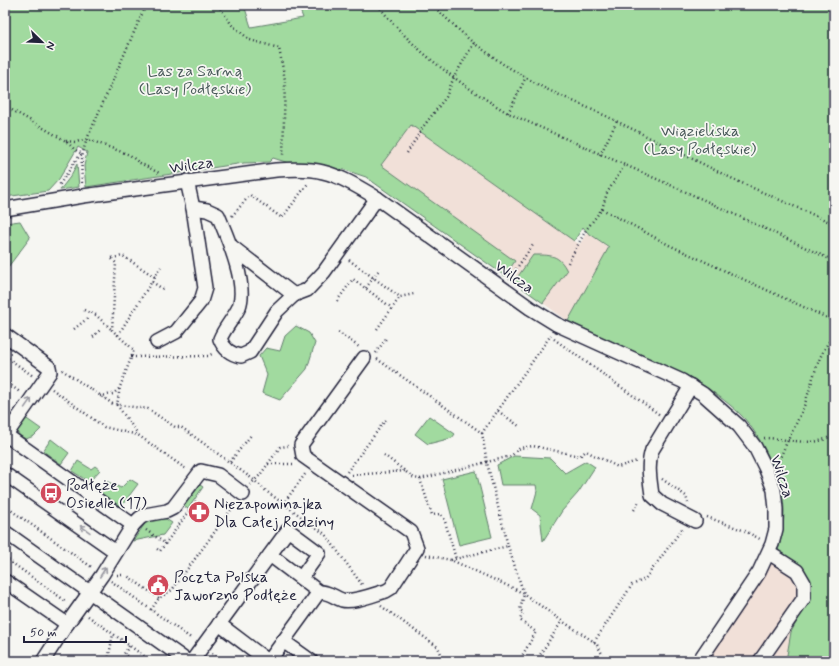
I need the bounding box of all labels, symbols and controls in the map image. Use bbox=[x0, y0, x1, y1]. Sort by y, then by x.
north arrow bbox=[22, 22, 62, 62]
text: N bbox=[42, 39, 58, 52]
park label: Las za Sarną (Lasy Podłęskie) bbox=[139, 61, 252, 100]
park label: Wiązieliska (Lasy Podłęskie) bbox=[644, 121, 757, 160]
street label: Wilcza bbox=[168, 152, 215, 179]
street label: Wilcza bbox=[490, 256, 538, 299]
one-way arrow bbox=[24, 398, 32, 409]
street label: Wilcza bbox=[765, 452, 798, 501]
place label: Podłęże Osiedle (17) bbox=[66, 475, 147, 514]
bus stop icon: Podłęże Osiedle (17) bbox=[38, 480, 64, 506]
place label: Niezapominajka Dla Całej Rodziny bbox=[214, 494, 334, 533]
pharmacy icon: Niezapominajka Dla Całej Rodziny bbox=[186, 499, 212, 525]
one-way arrow bbox=[79, 525, 90, 533]
one-way arrow bbox=[99, 567, 107, 578]
place label: Poczta Polska Jaworzno Podłęże bbox=[174, 567, 297, 606]
public building icon: Poczta Polska Jaworzno Podłęże bbox=[145, 572, 171, 598]
scale bar bbox=[24, 618, 126, 644]
text: 50 m bbox=[30, 625, 57, 641]

